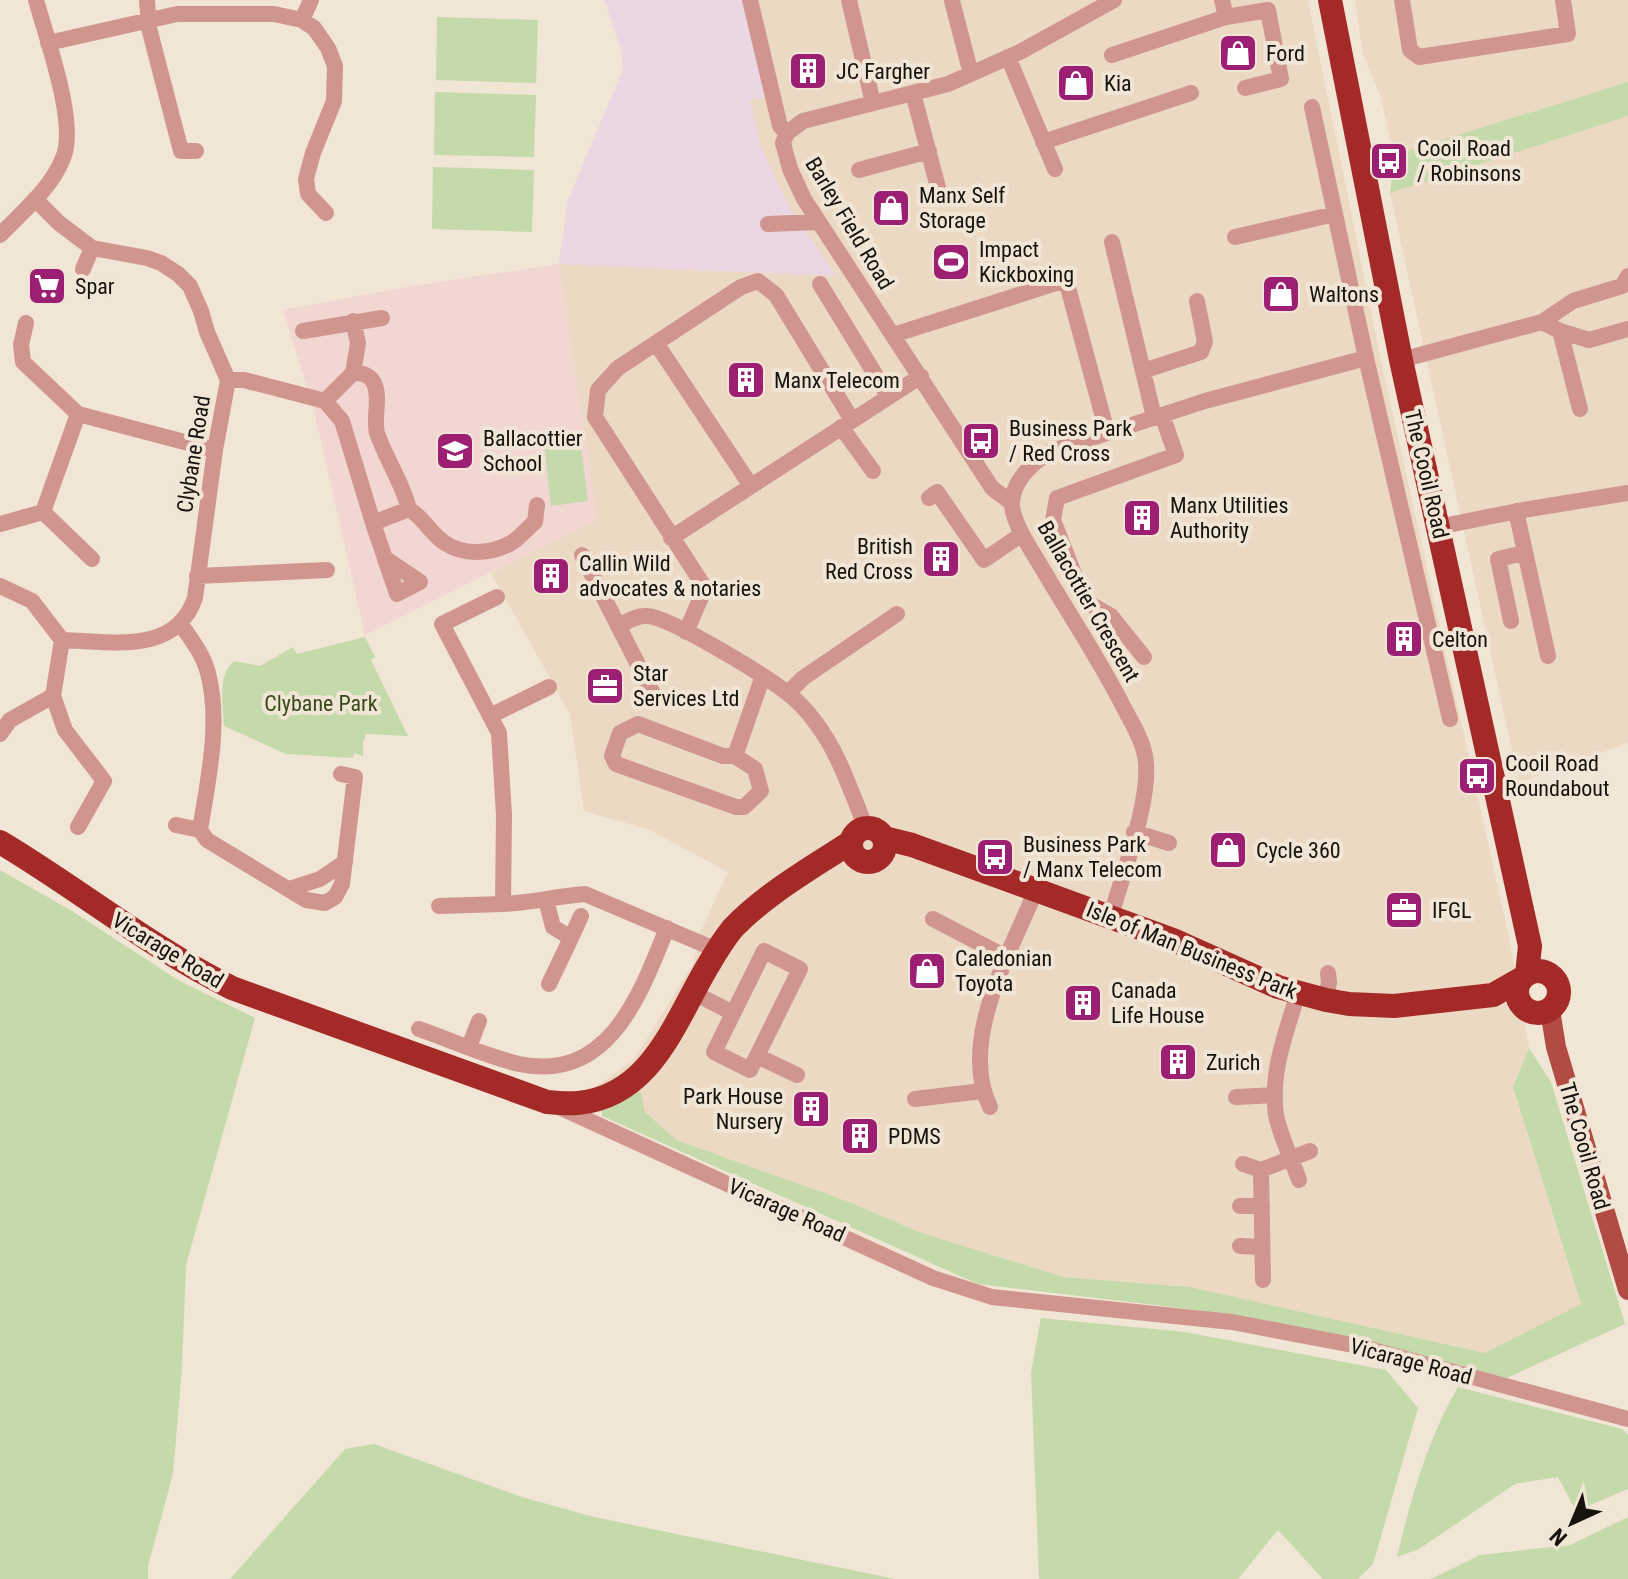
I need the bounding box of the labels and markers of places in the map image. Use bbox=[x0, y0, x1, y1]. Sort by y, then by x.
shop icon: Ford bbox=[1217, 32, 1259, 74]
place label: Ford bbox=[1266, 41, 1305, 66]
building icon: JC Fargher bbox=[787, 50, 829, 92]
place label: JC Fargher bbox=[836, 59, 930, 84]
shop icon: Kia bbox=[1055, 62, 1097, 104]
place label: Kia bbox=[1104, 71, 1132, 96]
place label: Cooil Road / Robinsons bbox=[1417, 136, 1521, 186]
bus stop icon: Cooil Road / Robinsons bbox=[1368, 140, 1410, 182]
place label: Manx Self Storage bbox=[919, 183, 1005, 233]
shop icon: Manx Self Storage bbox=[870, 187, 912, 229]
place label: Impact Kickboxing bbox=[979, 237, 1074, 287]
sports icon: Impact Kickboxing bbox=[930, 241, 972, 283]
supermarket icon: Spar bbox=[26, 265, 68, 307]
shop icon: Waltons bbox=[1260, 273, 1302, 315]
place label: Spar bbox=[75, 274, 115, 299]
place label: Waltons bbox=[1309, 282, 1379, 307]
building icon: Manx Telecom bbox=[725, 359, 767, 401]
place label: Manx Telecom bbox=[774, 368, 900, 393]
place label: Business Park / Red Cross bbox=[1009, 416, 1132, 466]
bus stop icon: Business Park / Red Cross bbox=[960, 420, 1002, 462]
place label: Ballacottier School bbox=[483, 426, 583, 476]
school or university icon: Ballacottier School bbox=[434, 430, 476, 472]
place label: Manx Utilities Authority bbox=[1170, 493, 1288, 543]
building icon: Manx Utilities Authority bbox=[1121, 497, 1163, 539]
place label: British Red Cross bbox=[825, 534, 913, 584]
building icon: British Red Cross bbox=[920, 538, 962, 580]
place label: Callin Wild advocates & notaries bbox=[579, 551, 761, 601]
building icon: Callin Wild advocates & notaries bbox=[530, 555, 572, 597]
building icon: Celton bbox=[1383, 618, 1425, 660]
place label: Celton bbox=[1432, 627, 1488, 652]
place label: Star Services Ltd bbox=[633, 661, 740, 711]
office icon: Star Services Ltd bbox=[584, 665, 626, 707]
place label: Cooil Road Roundabout bbox=[1505, 751, 1610, 801]
bus stop icon: Cooil Road Roundabout bbox=[1456, 755, 1498, 797]
shop icon: Cycle 360 bbox=[1207, 829, 1249, 871]
place label: Business Park / Manx Telecom bbox=[1023, 832, 1162, 882]
bus stop icon: Business Park / Manx Telecom bbox=[974, 836, 1016, 878]
place label: Cycle 360 bbox=[1256, 838, 1341, 863]
office icon: IFGL bbox=[1383, 889, 1425, 931]
place label: IFGL bbox=[1432, 898, 1472, 923]
place label: Caledonian Toyota bbox=[955, 946, 1052, 996]
shop icon: Caledonian Toyota bbox=[906, 950, 948, 992]
place label: Canada Life House bbox=[1111, 978, 1204, 1028]
building icon: Canada Life House bbox=[1062, 982, 1104, 1024]
building icon: Zurich bbox=[1157, 1041, 1199, 1083]
place label: Zurich bbox=[1206, 1050, 1260, 1075]
place label: Park House Nursery bbox=[683, 1084, 783, 1134]
building icon: Park House Nursery bbox=[790, 1088, 832, 1130]
building icon: PDMS bbox=[839, 1115, 881, 1157]
place label: PDMS bbox=[888, 1124, 941, 1149]

